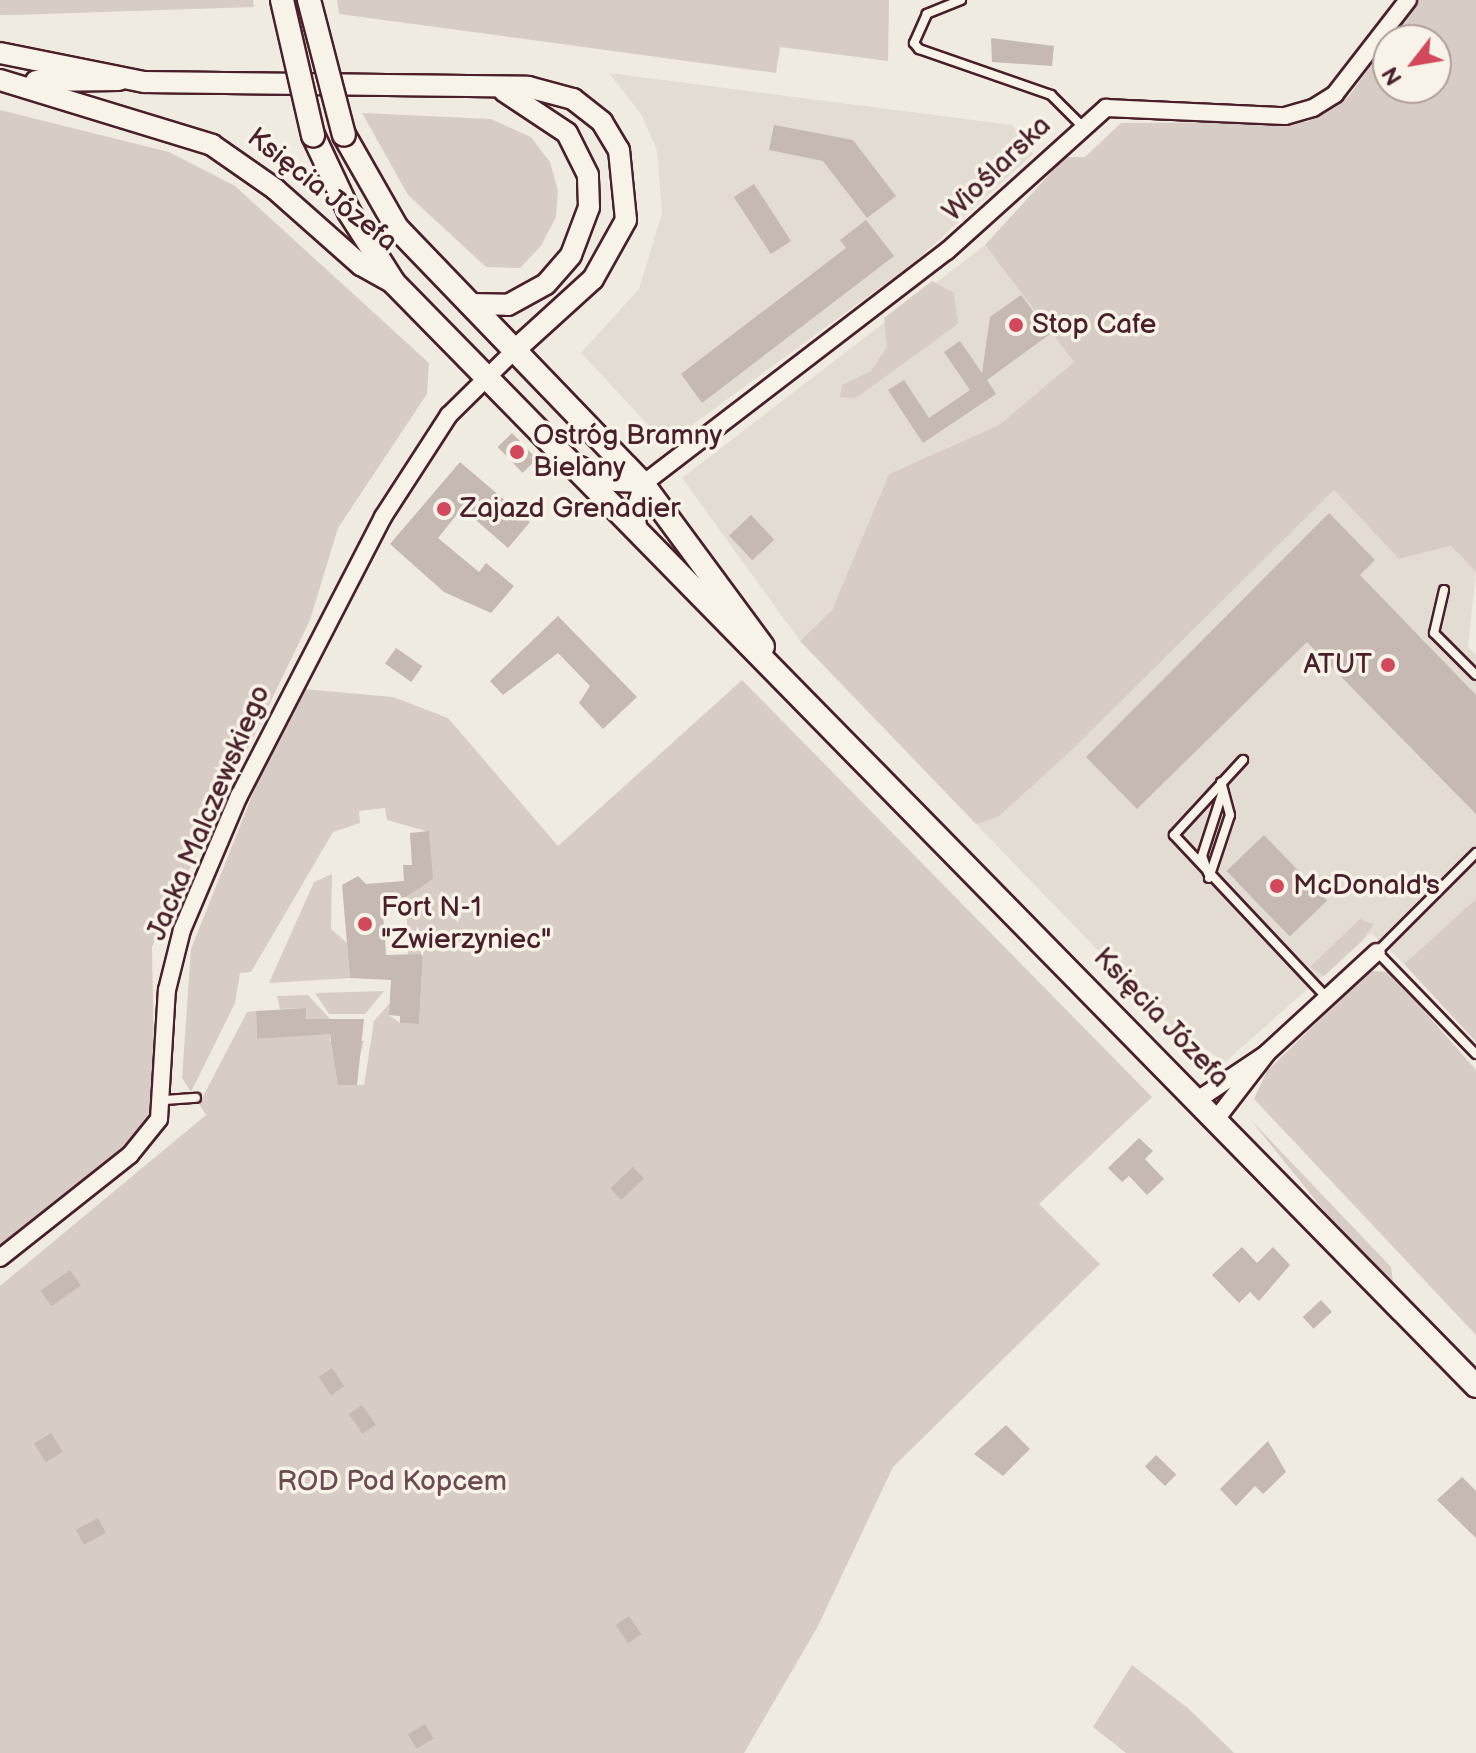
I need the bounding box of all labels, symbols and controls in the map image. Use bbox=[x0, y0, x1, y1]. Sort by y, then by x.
north arrow bbox=[1372, 24, 1452, 104]
text: N bbox=[1377, 62, 1409, 90]
street label: Wioślarska bbox=[936, 109, 1058, 229]
street label: Księcia Józefa bbox=[240, 121, 404, 259]
place label: Stop Cafe bbox=[1032, 308, 1156, 342]
marker: Stop Cafe bbox=[1007, 316, 1025, 334]
place label: Ostróg Bramny Bielany bbox=[533, 419, 722, 485]
marker: Ostróg Bramny Bielany bbox=[508, 443, 526, 461]
place label: Zajazd Grenadier bbox=[460, 492, 680, 526]
marker: Zajazd Grenadier bbox=[435, 500, 453, 518]
place label: ATUT bbox=[1304, 648, 1372, 682]
marker: ATUT bbox=[1379, 656, 1397, 674]
street label: Jacka Malczewskiego bbox=[140, 681, 278, 945]
place label: McDonald's bbox=[1293, 869, 1440, 903]
marker: McDonald's bbox=[1268, 877, 1286, 895]
place label: Fort N-1 "Zwierzyniec" bbox=[381, 891, 551, 957]
marker: Fort N-1 "Zwierzyniec" bbox=[356, 915, 374, 933]
street label: Księcia Józefa bbox=[1085, 941, 1237, 1095]
park label: ROD Pod Kopcem bbox=[277, 1465, 507, 1499]

